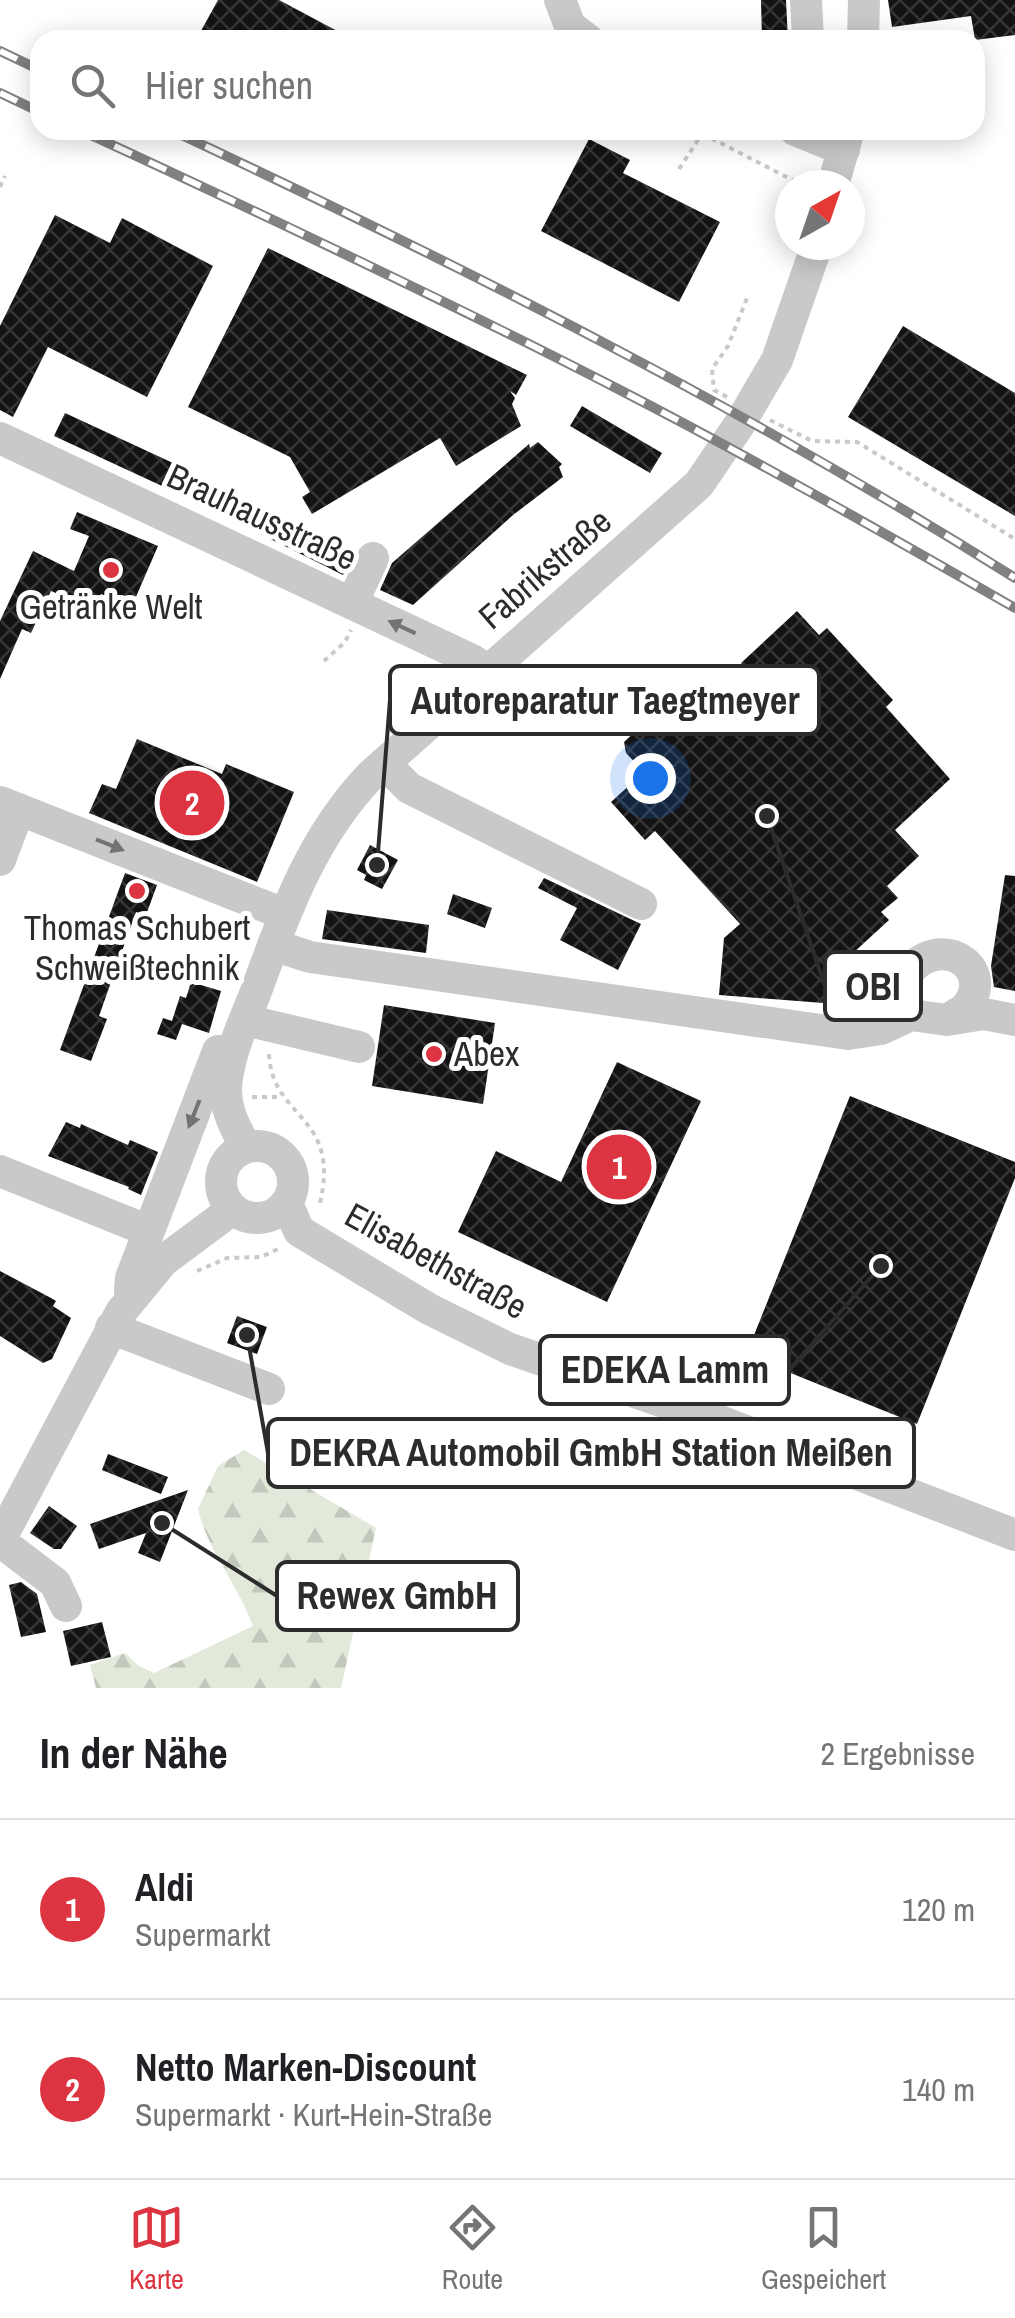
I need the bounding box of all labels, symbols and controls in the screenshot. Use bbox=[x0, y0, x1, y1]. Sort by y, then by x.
search box bbox=[30, 30, 985, 140]
icon: search bbox=[65, 58, 120, 113]
text: Hier suchen bbox=[145, 60, 313, 111]
north arrow bbox=[775, 170, 865, 260]
street label: Brauhausstraße bbox=[160, 452, 365, 581]
street label: Fabrikstraße bbox=[468, 498, 621, 639]
marker: Getränke Welt bbox=[100, 559, 122, 581]
place label: Getränke Welt bbox=[20, 583, 202, 630]
one-way arrow bbox=[387, 618, 416, 635]
callout: Autoreparatur Taegtmeyer bbox=[390, 666, 819, 734]
text: Autoreparatur Taegtmeyer bbox=[410, 675, 800, 726]
your location bbox=[625, 753, 676, 804]
pin: 2 bbox=[160, 766, 224, 840]
one-way arrow bbox=[95, 838, 125, 854]
marker: Thomas Schubert Schweißtechnik bbox=[126, 880, 148, 902]
place label: Thomas Schubert Schweißtechnik bbox=[24, 904, 250, 991]
callout: OBI bbox=[825, 952, 921, 1020]
text: OBI bbox=[845, 961, 901, 1012]
place label: Abex bbox=[453, 1030, 520, 1077]
marker: Abex bbox=[423, 1043, 445, 1065]
one-way arrow bbox=[185, 1100, 201, 1130]
pin: 1 bbox=[586, 1130, 652, 1204]
street label: Elisabethstraße bbox=[337, 1191, 536, 1330]
callout: EDEKA Lamm bbox=[540, 1336, 789, 1404]
text: EDEKA Lamm bbox=[561, 1344, 769, 1395]
callout: DEKRA Automobil GmbH Station Meißen bbox=[268, 1419, 914, 1487]
text: DEKRA Automobil GmbH Station Meißen bbox=[289, 1427, 893, 1478]
callout: Rewex GmbH bbox=[277, 1562, 518, 1630]
text: Rewex GmbH bbox=[297, 1570, 497, 1621]
text: In der Nähe bbox=[40, 1725, 228, 1781]
text: 2 Ergebnisse bbox=[820, 1732, 975, 1775]
text: Aldi bbox=[135, 1862, 194, 1913]
text: 1 bbox=[65, 1888, 80, 1931]
text: 120 m bbox=[902, 1888, 975, 1931]
text: Supermarkt bbox=[135, 1913, 271, 1956]
text: Netto Marken-Discount bbox=[135, 2042, 476, 2093]
text: 2 bbox=[65, 2068, 80, 2111]
text: 140 m bbox=[902, 2068, 975, 2111]
text: Supermarkt · Kurt-Hein-Straße bbox=[135, 2093, 492, 2136]
tab: Karte bbox=[129, 2200, 184, 2298]
tab: Route bbox=[442, 2200, 503, 2298]
tab: Gespeichert bbox=[761, 2200, 886, 2298]

